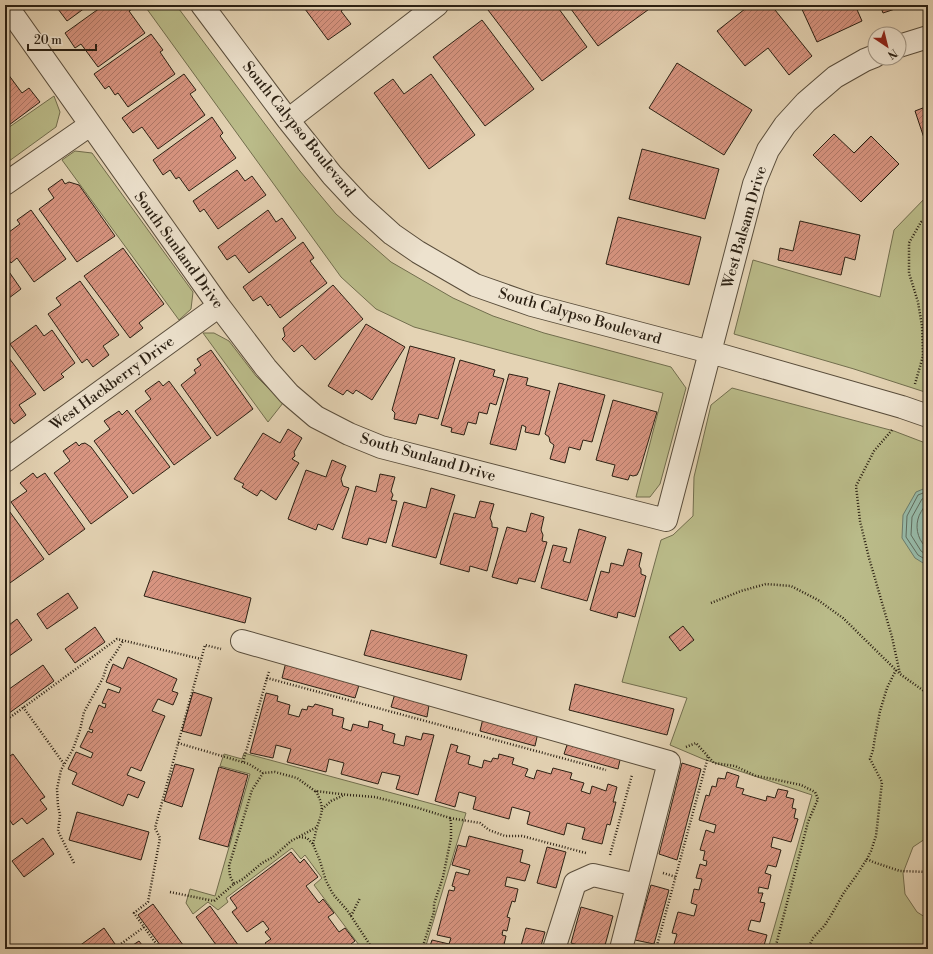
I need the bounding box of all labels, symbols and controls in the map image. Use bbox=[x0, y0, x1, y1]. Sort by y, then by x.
scale bar bbox=[28, 26, 96, 52]
north arrow bbox=[867, 26, 907, 66]
text: 20 m bbox=[34, 33, 62, 48]
text: N bbox=[884, 45, 900, 62]
street label: South Calypso Boulevard bbox=[238, 58, 359, 201]
street label: West Balsam Drive bbox=[718, 164, 771, 292]
street label: South Sunland Drive bbox=[130, 188, 227, 313]
street label: South Calypso Boulevard bbox=[496, 284, 664, 349]
street label: West Hackberry Drive bbox=[46, 332, 178, 435]
street label: South Sunland Drive bbox=[358, 429, 498, 486]

